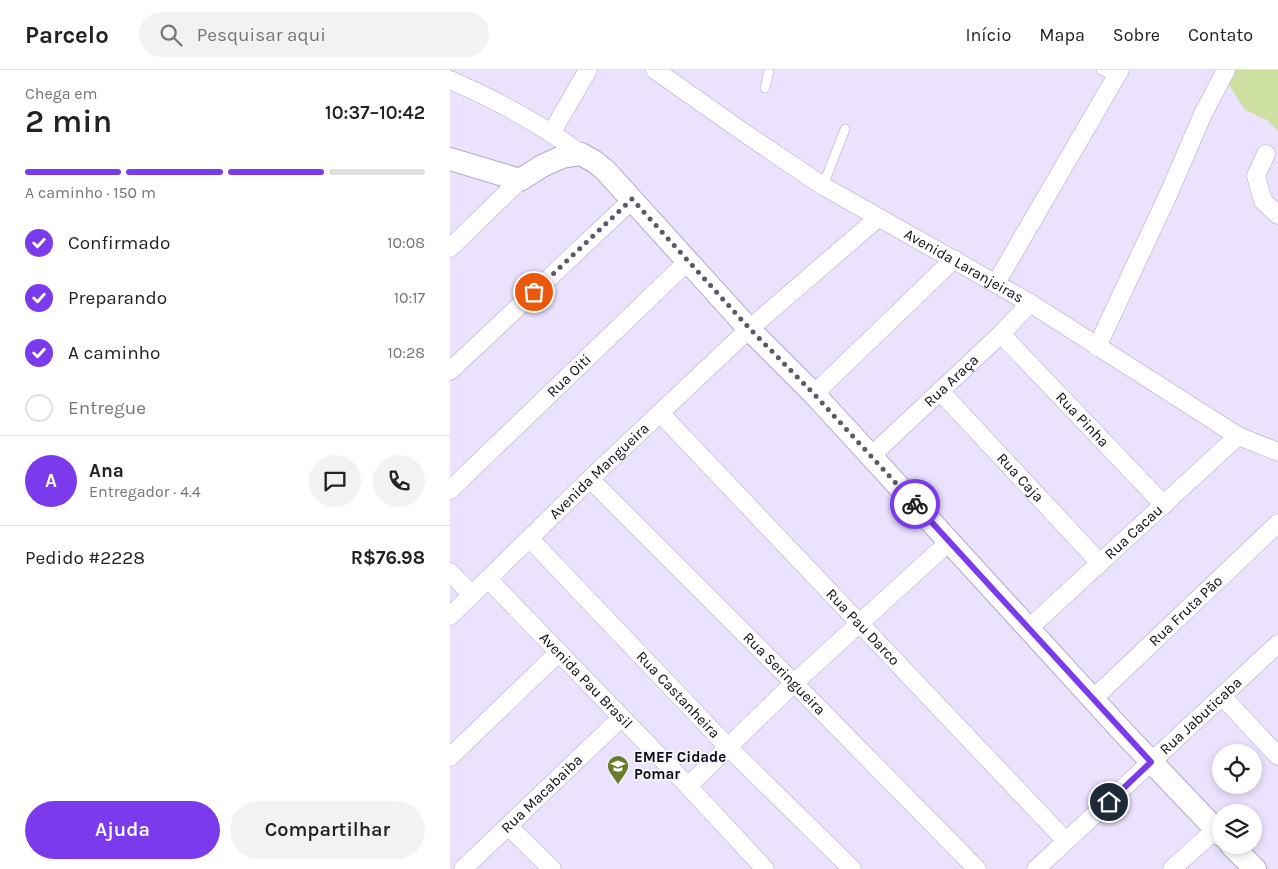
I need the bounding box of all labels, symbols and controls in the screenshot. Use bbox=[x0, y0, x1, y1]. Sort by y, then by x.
search box bbox=[139, 12, 489, 57]
text: Parcelo bbox=[25, 21, 109, 49]
icon: search bbox=[157, 21, 185, 49]
text: Pesquisar aqui bbox=[197, 24, 326, 46]
text: Início bbox=[965, 24, 1011, 46]
text: Mapa bbox=[1039, 24, 1085, 46]
text: Sobre bbox=[1113, 24, 1160, 46]
text: Contato bbox=[1188, 24, 1253, 46]
text: Chega em bbox=[25, 84, 98, 103]
text: 10:37–10:42 bbox=[325, 102, 425, 124]
text: 2 min bbox=[25, 103, 112, 140]
text: A caminho · 150 m bbox=[25, 183, 156, 202]
street label: Avenida Laranjeiras bbox=[901, 225, 1027, 307]
icon: check bbox=[25, 229, 53, 257]
text: Confirmado bbox=[68, 232, 170, 254]
text: 10:08 bbox=[387, 233, 425, 252]
pin bbox=[513, 271, 555, 313]
icon: bag bbox=[520, 278, 548, 306]
icon: check bbox=[25, 284, 53, 312]
text: Preparando bbox=[68, 287, 167, 309]
text: 10:17 bbox=[394, 288, 425, 307]
icon: check bbox=[25, 339, 53, 367]
text: A caminho bbox=[68, 342, 160, 364]
text: 10:28 bbox=[387, 343, 425, 362]
street label: Rua Oiti bbox=[543, 350, 595, 401]
street label: Rua Araça bbox=[920, 351, 982, 411]
street label: Rua Pinha bbox=[1052, 388, 1113, 451]
text: Entregue bbox=[68, 397, 146, 419]
street label: Avenida Mangueira bbox=[545, 419, 653, 523]
street label: Rua Caja bbox=[993, 449, 1048, 506]
button: chat bbox=[309, 455, 361, 507]
button: phone bbox=[373, 455, 425, 507]
text: Ana bbox=[89, 460, 124, 482]
text: A bbox=[45, 470, 57, 492]
courier bbox=[890, 479, 940, 529]
text: Entregador · 4.4 bbox=[89, 482, 201, 501]
icon: bike bbox=[901, 490, 929, 518]
street label: Rua Cacau bbox=[1101, 501, 1166, 563]
text: Pedido #2228 bbox=[25, 547, 145, 569]
text: R$76.98 bbox=[351, 547, 425, 569]
street label: Rua Fruta Pão bbox=[1145, 572, 1226, 650]
street label: Rua Pau Darco bbox=[822, 585, 904, 669]
street label: Rua Seringueira bbox=[739, 628, 829, 719]
street label: Avenida Pau Brasil bbox=[535, 629, 636, 732]
street label: Rua Castanheira bbox=[633, 647, 724, 742]
street label: Rua Jabuticaba bbox=[1156, 673, 1246, 758]
map controls bbox=[1212, 744, 1262, 854]
button: locate bbox=[1212, 744, 1262, 794]
place label: EMEF Cidade Pomar bbox=[634, 748, 726, 783]
street label: Rua Macabaiba bbox=[497, 751, 586, 837]
school or university icon: EMEF Cidade Pomar bbox=[606, 754, 630, 785]
pin bbox=[1088, 781, 1130, 823]
icon: home bbox=[1095, 788, 1123, 816]
button: Ajuda bbox=[25, 801, 220, 859]
button: Compartilhar bbox=[230, 801, 425, 859]
button: layers bbox=[1212, 804, 1262, 854]

